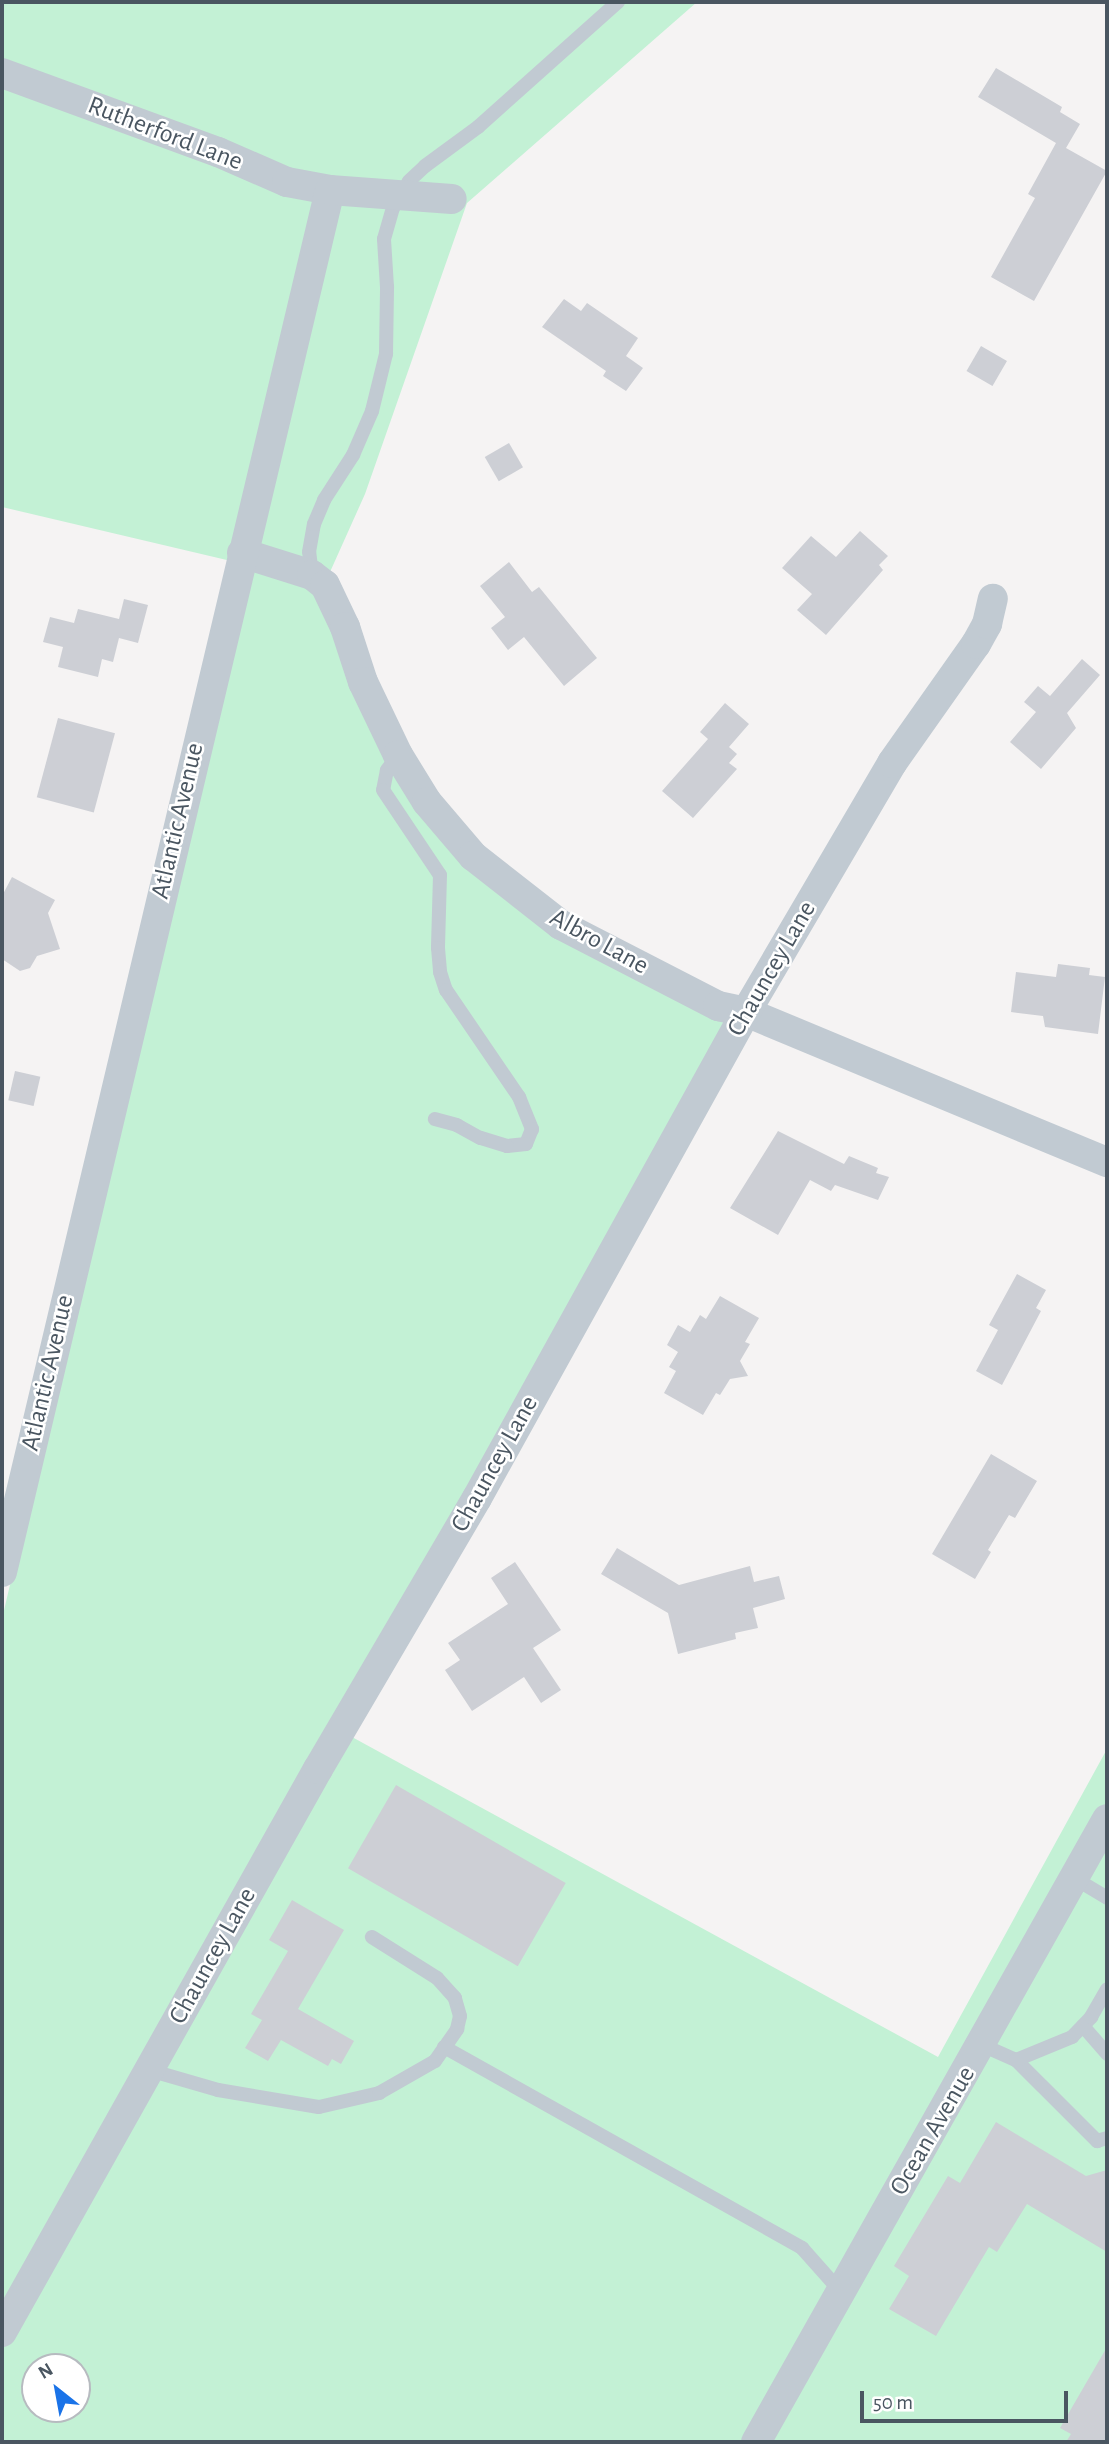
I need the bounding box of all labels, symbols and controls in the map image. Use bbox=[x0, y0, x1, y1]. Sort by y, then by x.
street label: Rutherford Lane bbox=[83, 90, 247, 178]
street label: Atlantic Avenue bbox=[145, 740, 211, 902]
street label: Chauncey Lane bbox=[721, 896, 823, 1042]
street label: Albro Lane bbox=[544, 902, 654, 982]
street label: Atlantic Avenue bbox=[15, 1292, 81, 1454]
street label: Chauncey Lane bbox=[445, 1390, 545, 1538]
street label: Chauncey Lane bbox=[163, 1882, 263, 2030]
street label: Ocean Avenue bbox=[884, 2061, 982, 2201]
north arrow bbox=[21, 2353, 91, 2423]
text: N bbox=[35, 2360, 57, 2383]
scale bar bbox=[864, 2378, 1072, 2422]
text: 50 m bbox=[873, 2392, 913, 2413]

